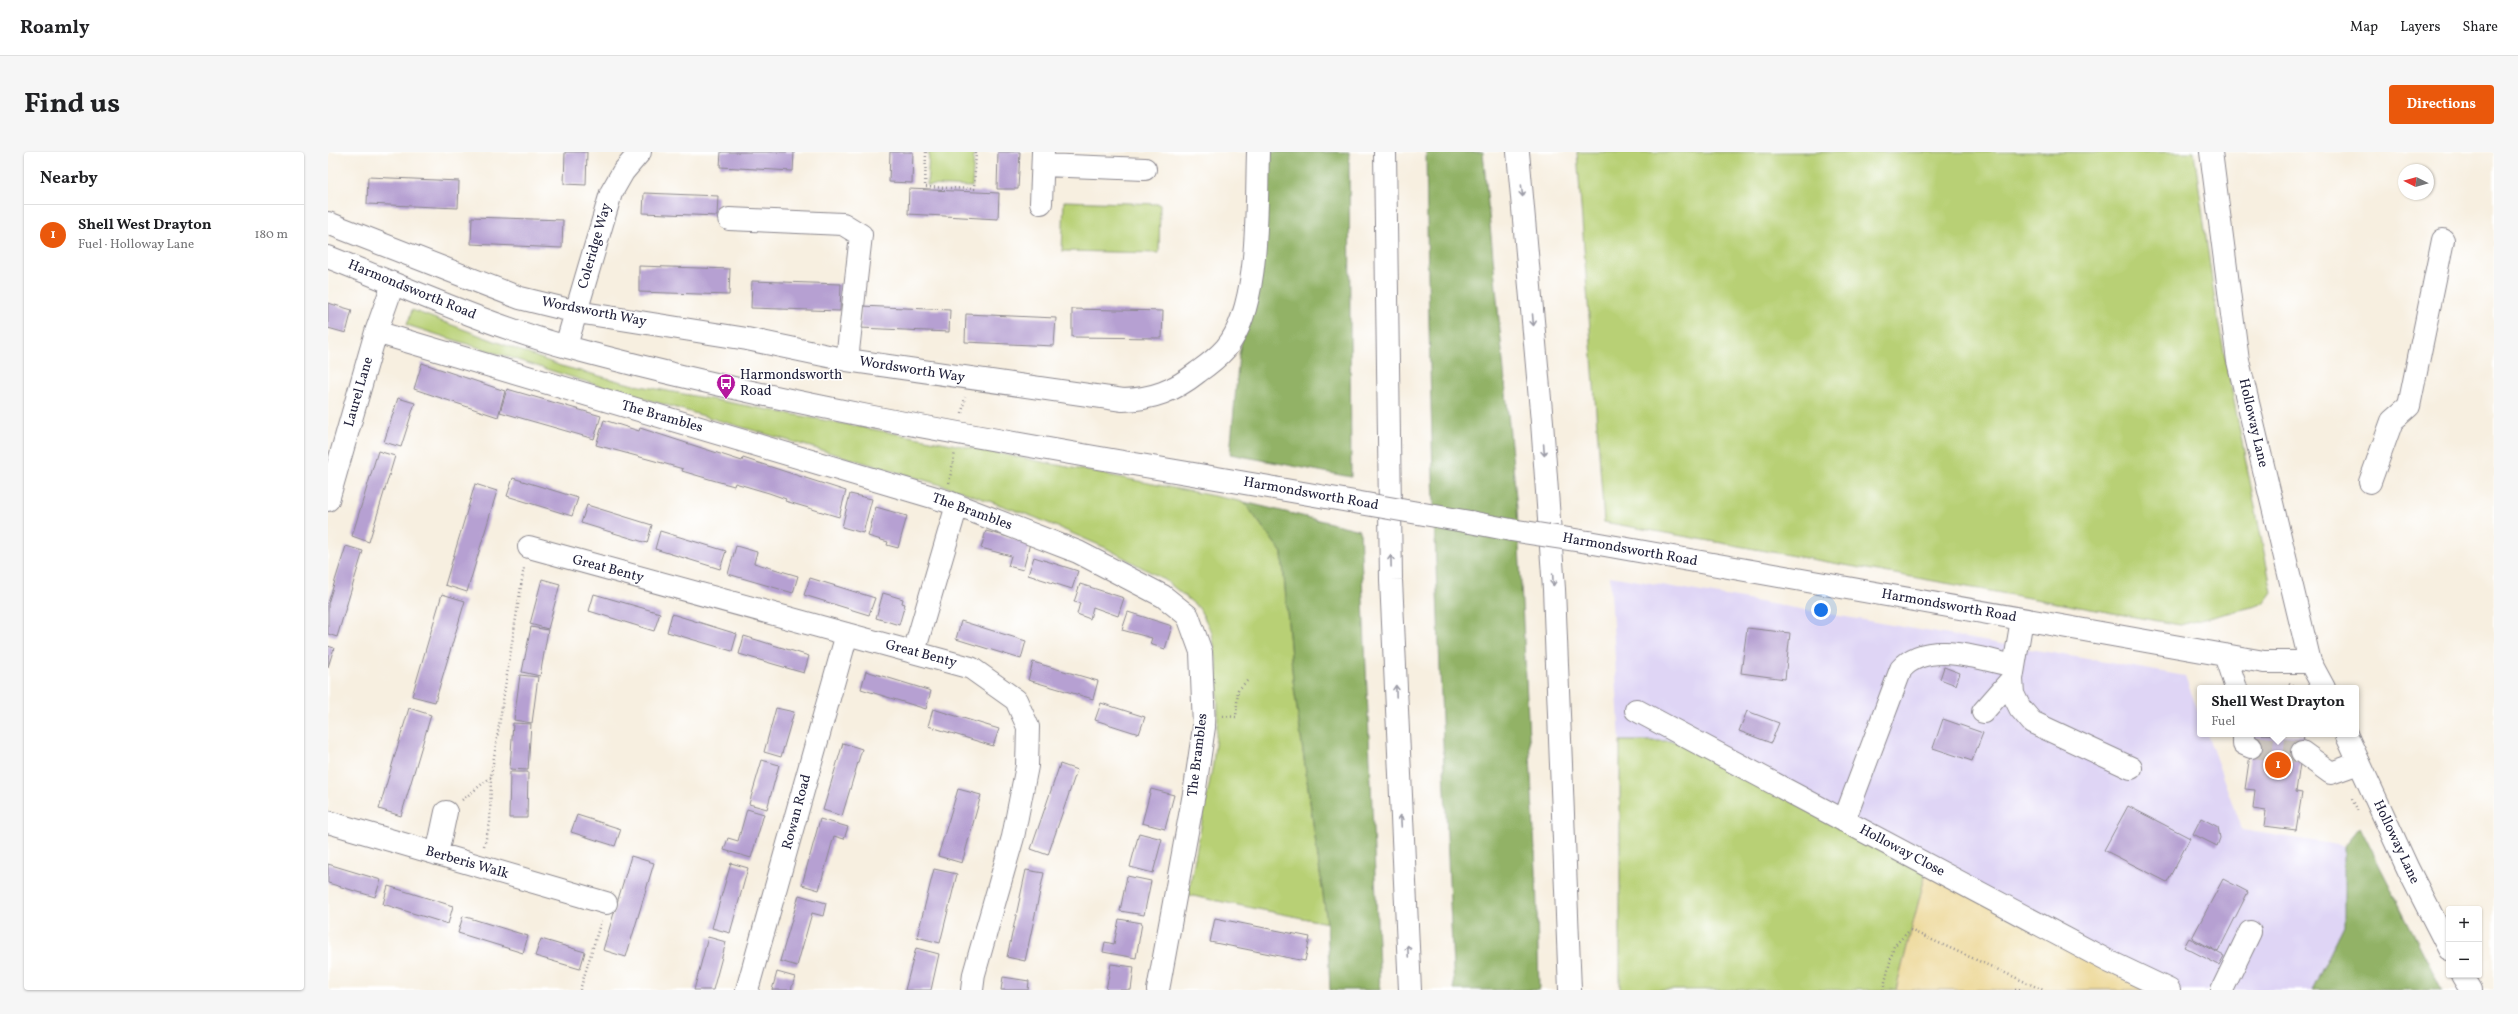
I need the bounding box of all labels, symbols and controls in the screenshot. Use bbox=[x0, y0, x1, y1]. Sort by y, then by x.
text: Roamly bbox=[20, 15, 90, 41]
text: Map bbox=[2350, 18, 2378, 37]
text: Layers bbox=[2400, 18, 2440, 37]
text: Share bbox=[2462, 18, 2498, 37]
text: Find us bbox=[24, 85, 120, 124]
button: Directions bbox=[2389, 85, 2494, 124]
north arrow bbox=[2398, 164, 2434, 200]
text: Nearby bbox=[40, 167, 98, 190]
one-way arrow bbox=[1518, 184, 1526, 197]
street label: Coleridge Way bbox=[574, 200, 616, 291]
text: Shell West Drayton bbox=[78, 215, 212, 236]
text: 1 bbox=[50, 226, 56, 244]
text: 180 m bbox=[254, 226, 288, 244]
text: Fuel · Holloway Lane bbox=[78, 236, 194, 254]
street label: Harmondsworth Road bbox=[345, 256, 479, 324]
street label: Wordsworth Way bbox=[540, 292, 649, 332]
one-way arrow bbox=[1530, 313, 1537, 326]
street label: Wordsworth Way bbox=[858, 352, 967, 388]
street label: Laurel Lane bbox=[340, 354, 378, 429]
place label: Harmondsworth Road bbox=[740, 366, 842, 401]
bus stop icon: Harmondsworth Road bbox=[715, 372, 737, 400]
street label: Holloway Lane bbox=[2234, 377, 2273, 470]
street label: The Brambles bbox=[619, 396, 705, 438]
one-way arrow bbox=[1540, 443, 1548, 456]
street label: Harmondsworth Road bbox=[1242, 473, 1380, 515]
street label: The Brambles bbox=[929, 489, 1015, 535]
street label: Harmondsworth Road bbox=[1561, 529, 1699, 571]
street label: Great Benty bbox=[570, 550, 646, 588]
one-way arrow bbox=[1387, 555, 1395, 568]
one-way arrow bbox=[1550, 573, 1557, 586]
street label: Harmondsworth Road bbox=[1880, 585, 2018, 627]
your location bbox=[1811, 600, 1831, 620]
street label: Great Benty bbox=[883, 635, 959, 673]
one-way arrow bbox=[1392, 685, 1399, 698]
popup bbox=[2197, 685, 2359, 737]
text: Shell West Drayton bbox=[2211, 692, 2345, 713]
street label: The Brambles bbox=[1183, 712, 1213, 798]
text: Fuel bbox=[2211, 713, 2236, 731]
pin: 1 bbox=[2265, 750, 2291, 780]
street label: Rowan Road bbox=[778, 772, 816, 852]
street label: Holloway Lane bbox=[2368, 797, 2424, 887]
one-way arrow bbox=[1398, 815, 1405, 828]
street label: Holloway Close bbox=[1856, 820, 1948, 882]
street label: Berberis Walk bbox=[423, 842, 511, 884]
map controls bbox=[2446, 906, 2482, 978]
button: + bbox=[2446, 906, 2482, 942]
button: − bbox=[2446, 942, 2482, 978]
one-way arrow bbox=[1404, 945, 1412, 958]

